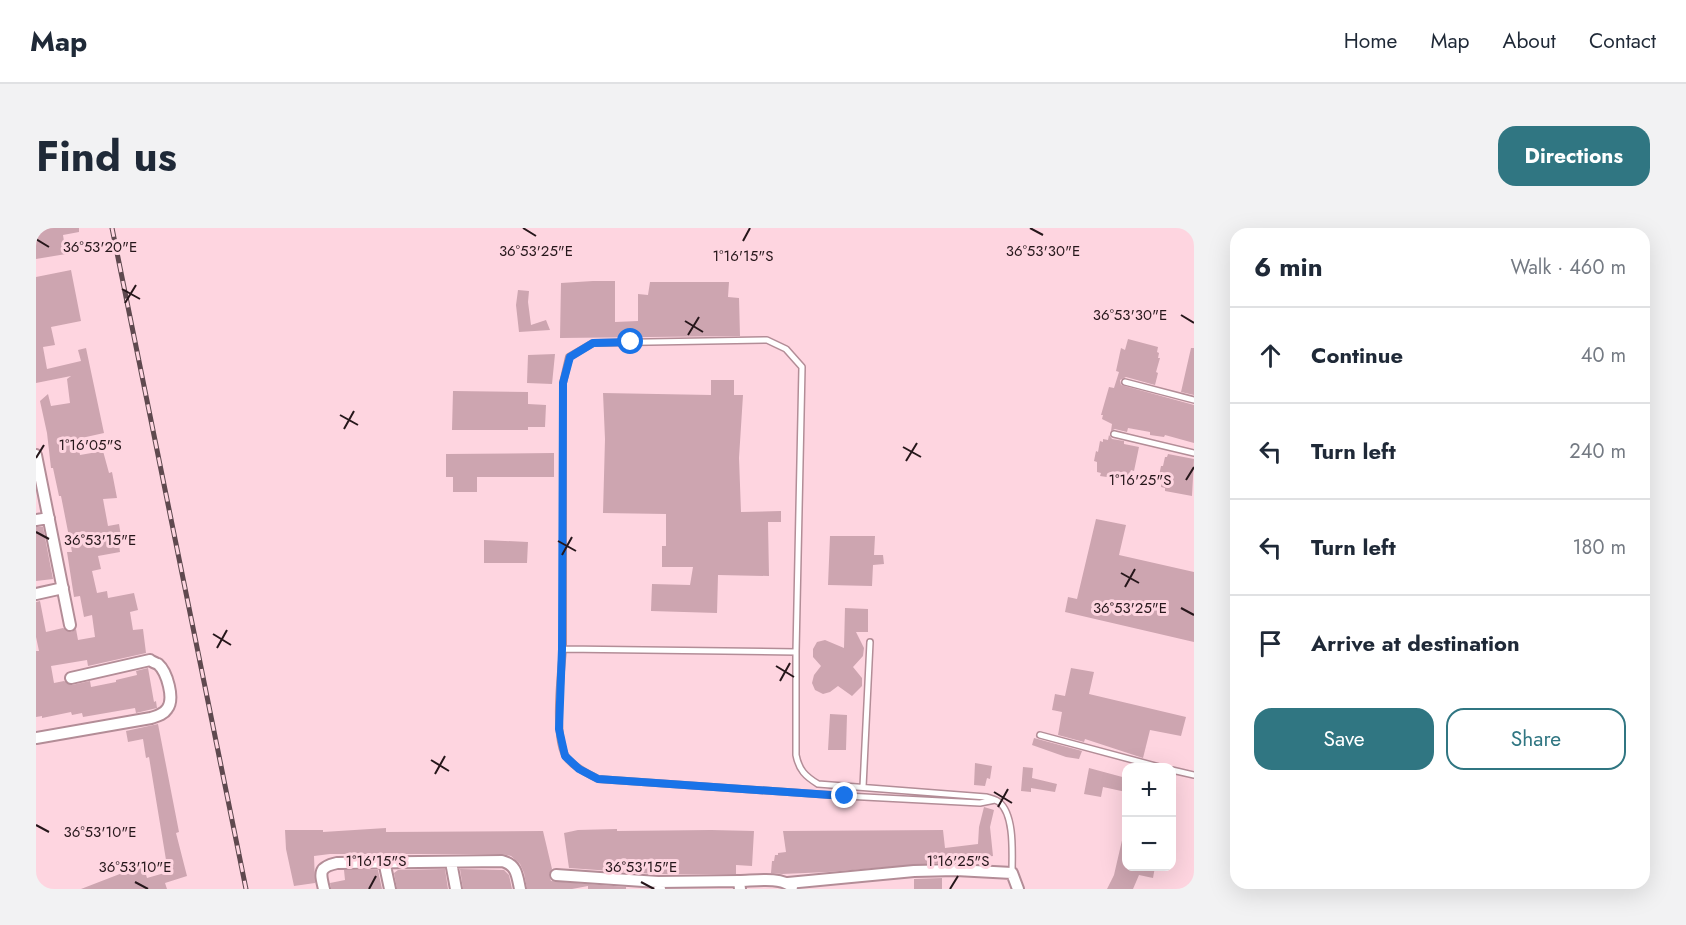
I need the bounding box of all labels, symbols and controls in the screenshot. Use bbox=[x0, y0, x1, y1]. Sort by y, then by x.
text: Map bbox=[30, 21, 87, 62]
text: Home bbox=[1344, 26, 1397, 56]
text: Map bbox=[1430, 26, 1470, 56]
text: About bbox=[1503, 26, 1556, 56]
text: Contact bbox=[1589, 26, 1656, 56]
text: Find us bbox=[36, 126, 177, 187]
button: Directions bbox=[1498, 126, 1650, 186]
text: 36°53'20"E bbox=[63, 236, 137, 258]
text: 36°53'25"E bbox=[499, 240, 573, 262]
text: 36°53'30"E bbox=[1006, 240, 1080, 262]
text: 1°16'15"S bbox=[713, 245, 774, 267]
text: 6 min bbox=[1254, 248, 1323, 286]
text: Walk · 460 m bbox=[1510, 253, 1626, 282]
text: 36°53'30"E bbox=[1093, 304, 1167, 326]
route start bbox=[617, 328, 643, 354]
icon: ahead bbox=[1254, 339, 1287, 372]
text: Continue bbox=[1311, 339, 1403, 371]
text: 40 m bbox=[1581, 341, 1626, 370]
text: 1°16'05"S bbox=[58, 434, 122, 456]
icon: left bbox=[1254, 435, 1287, 468]
text: Turn left bbox=[1311, 435, 1396, 467]
text: 240 m bbox=[1569, 437, 1626, 466]
text: 1°16'25"S bbox=[1109, 469, 1171, 491]
text: 36°53'15"E bbox=[64, 529, 136, 551]
icon: left bbox=[1254, 531, 1287, 564]
text: Turn left bbox=[1311, 531, 1396, 563]
text: 180 m bbox=[1572, 533, 1626, 562]
text: 36°53'25"E bbox=[1093, 597, 1167, 619]
icon: arrive bbox=[1254, 627, 1287, 660]
text: Arrive at destination bbox=[1311, 627, 1520, 659]
button: Save bbox=[1254, 708, 1434, 770]
button: Share bbox=[1446, 708, 1626, 770]
map controls bbox=[1122, 763, 1176, 871]
button: + bbox=[1122, 763, 1176, 817]
route end bbox=[831, 782, 857, 808]
button: − bbox=[1122, 817, 1176, 871]
text: 36°53'10"E bbox=[64, 821, 136, 843]
text: 1°16'15"S bbox=[346, 850, 407, 872]
text: 1°16'25"S bbox=[927, 850, 989, 872]
text: 36°53'10"E bbox=[99, 856, 171, 878]
text: 36°53'15"E bbox=[605, 856, 677, 878]

